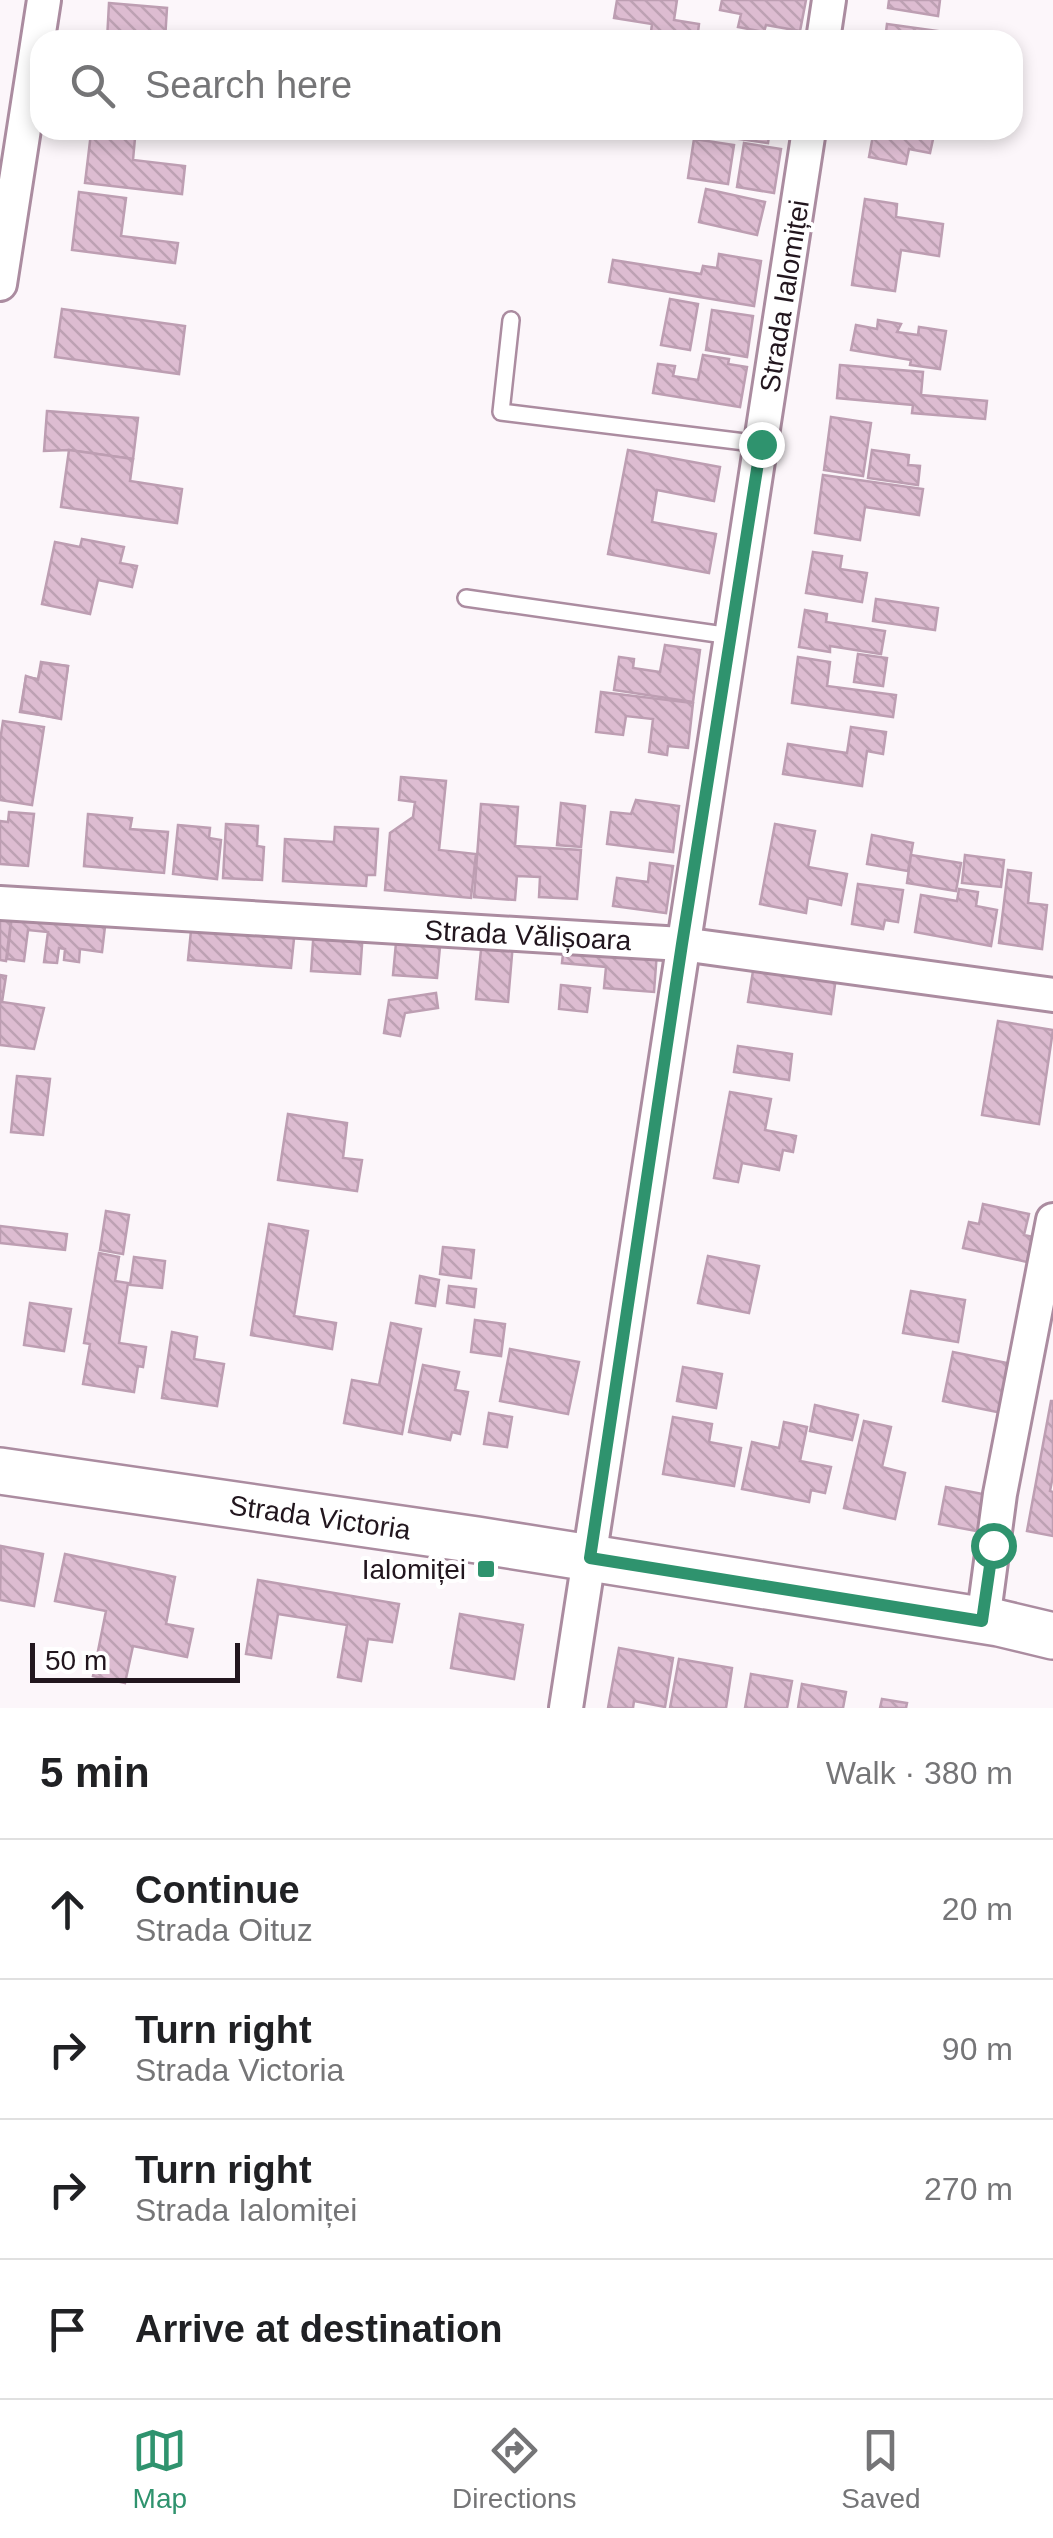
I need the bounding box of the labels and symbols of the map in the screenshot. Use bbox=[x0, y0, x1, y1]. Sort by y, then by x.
street label: Strada Ialomiței bbox=[754, 198, 815, 395]
route end bbox=[739, 422, 785, 468]
street label: Strada Vălișoara bbox=[424, 915, 633, 956]
street label: Strada Victoria bbox=[227, 1489, 413, 1546]
route start bbox=[971, 1523, 1017, 1569]
place label: Ialomiței bbox=[362, 1554, 466, 1585]
marker: Ialomiței bbox=[475, 1558, 497, 1580]
scale bar bbox=[30, 1638, 240, 1682]

